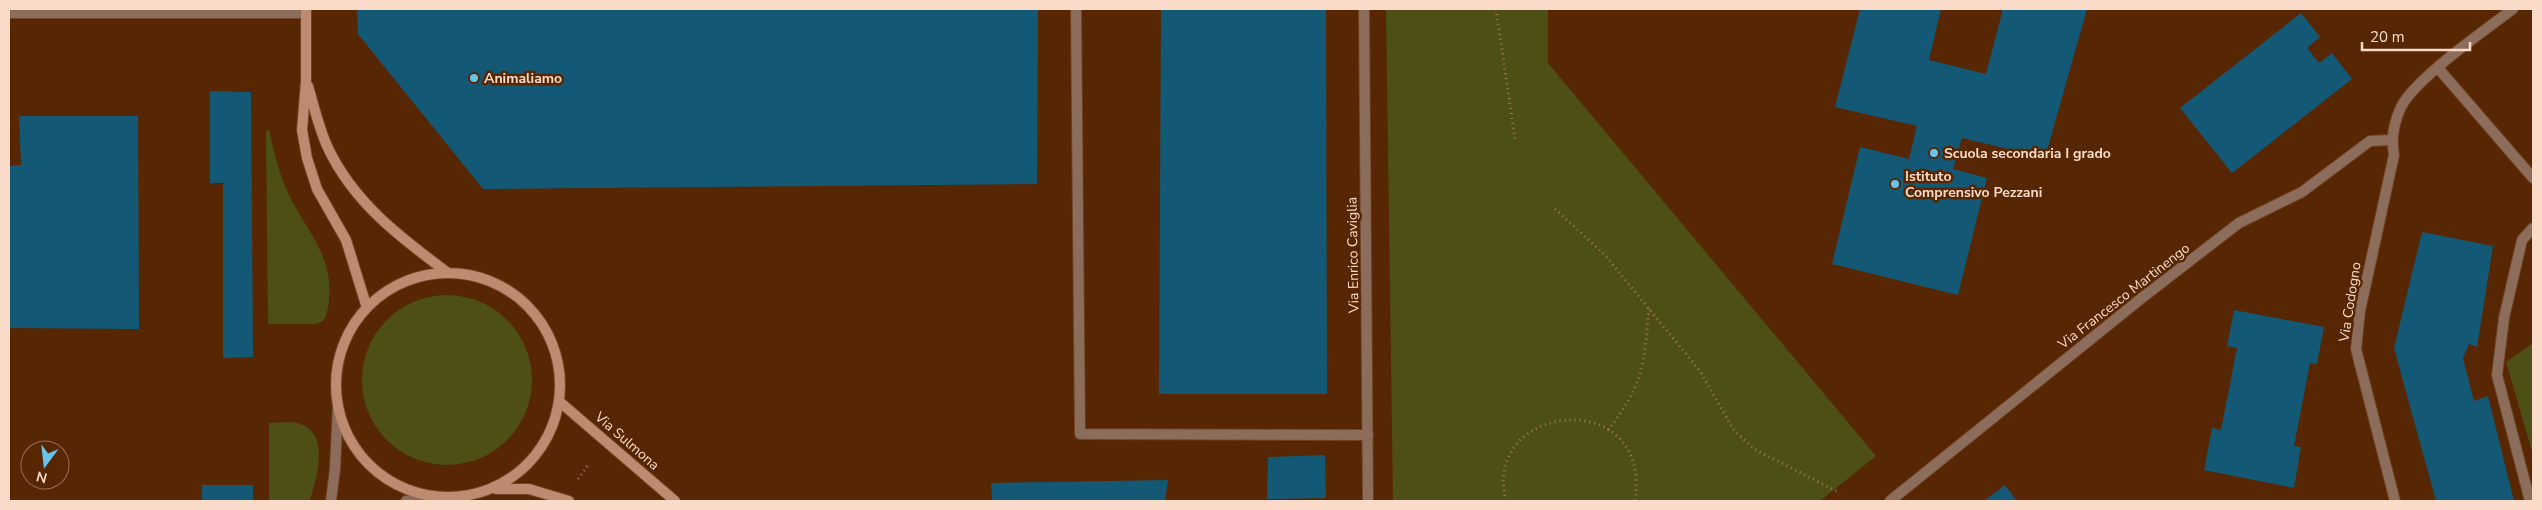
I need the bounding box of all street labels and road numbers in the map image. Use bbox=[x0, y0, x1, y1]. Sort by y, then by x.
street label: Via Enrico Caviglia bbox=[1342, 197, 1364, 314]
street label: Via Francesco Martinengo bbox=[2053, 238, 2194, 354]
street label: Via Codogno bbox=[2334, 261, 2366, 344]
street label: Via Sulmona bbox=[590, 407, 663, 474]

